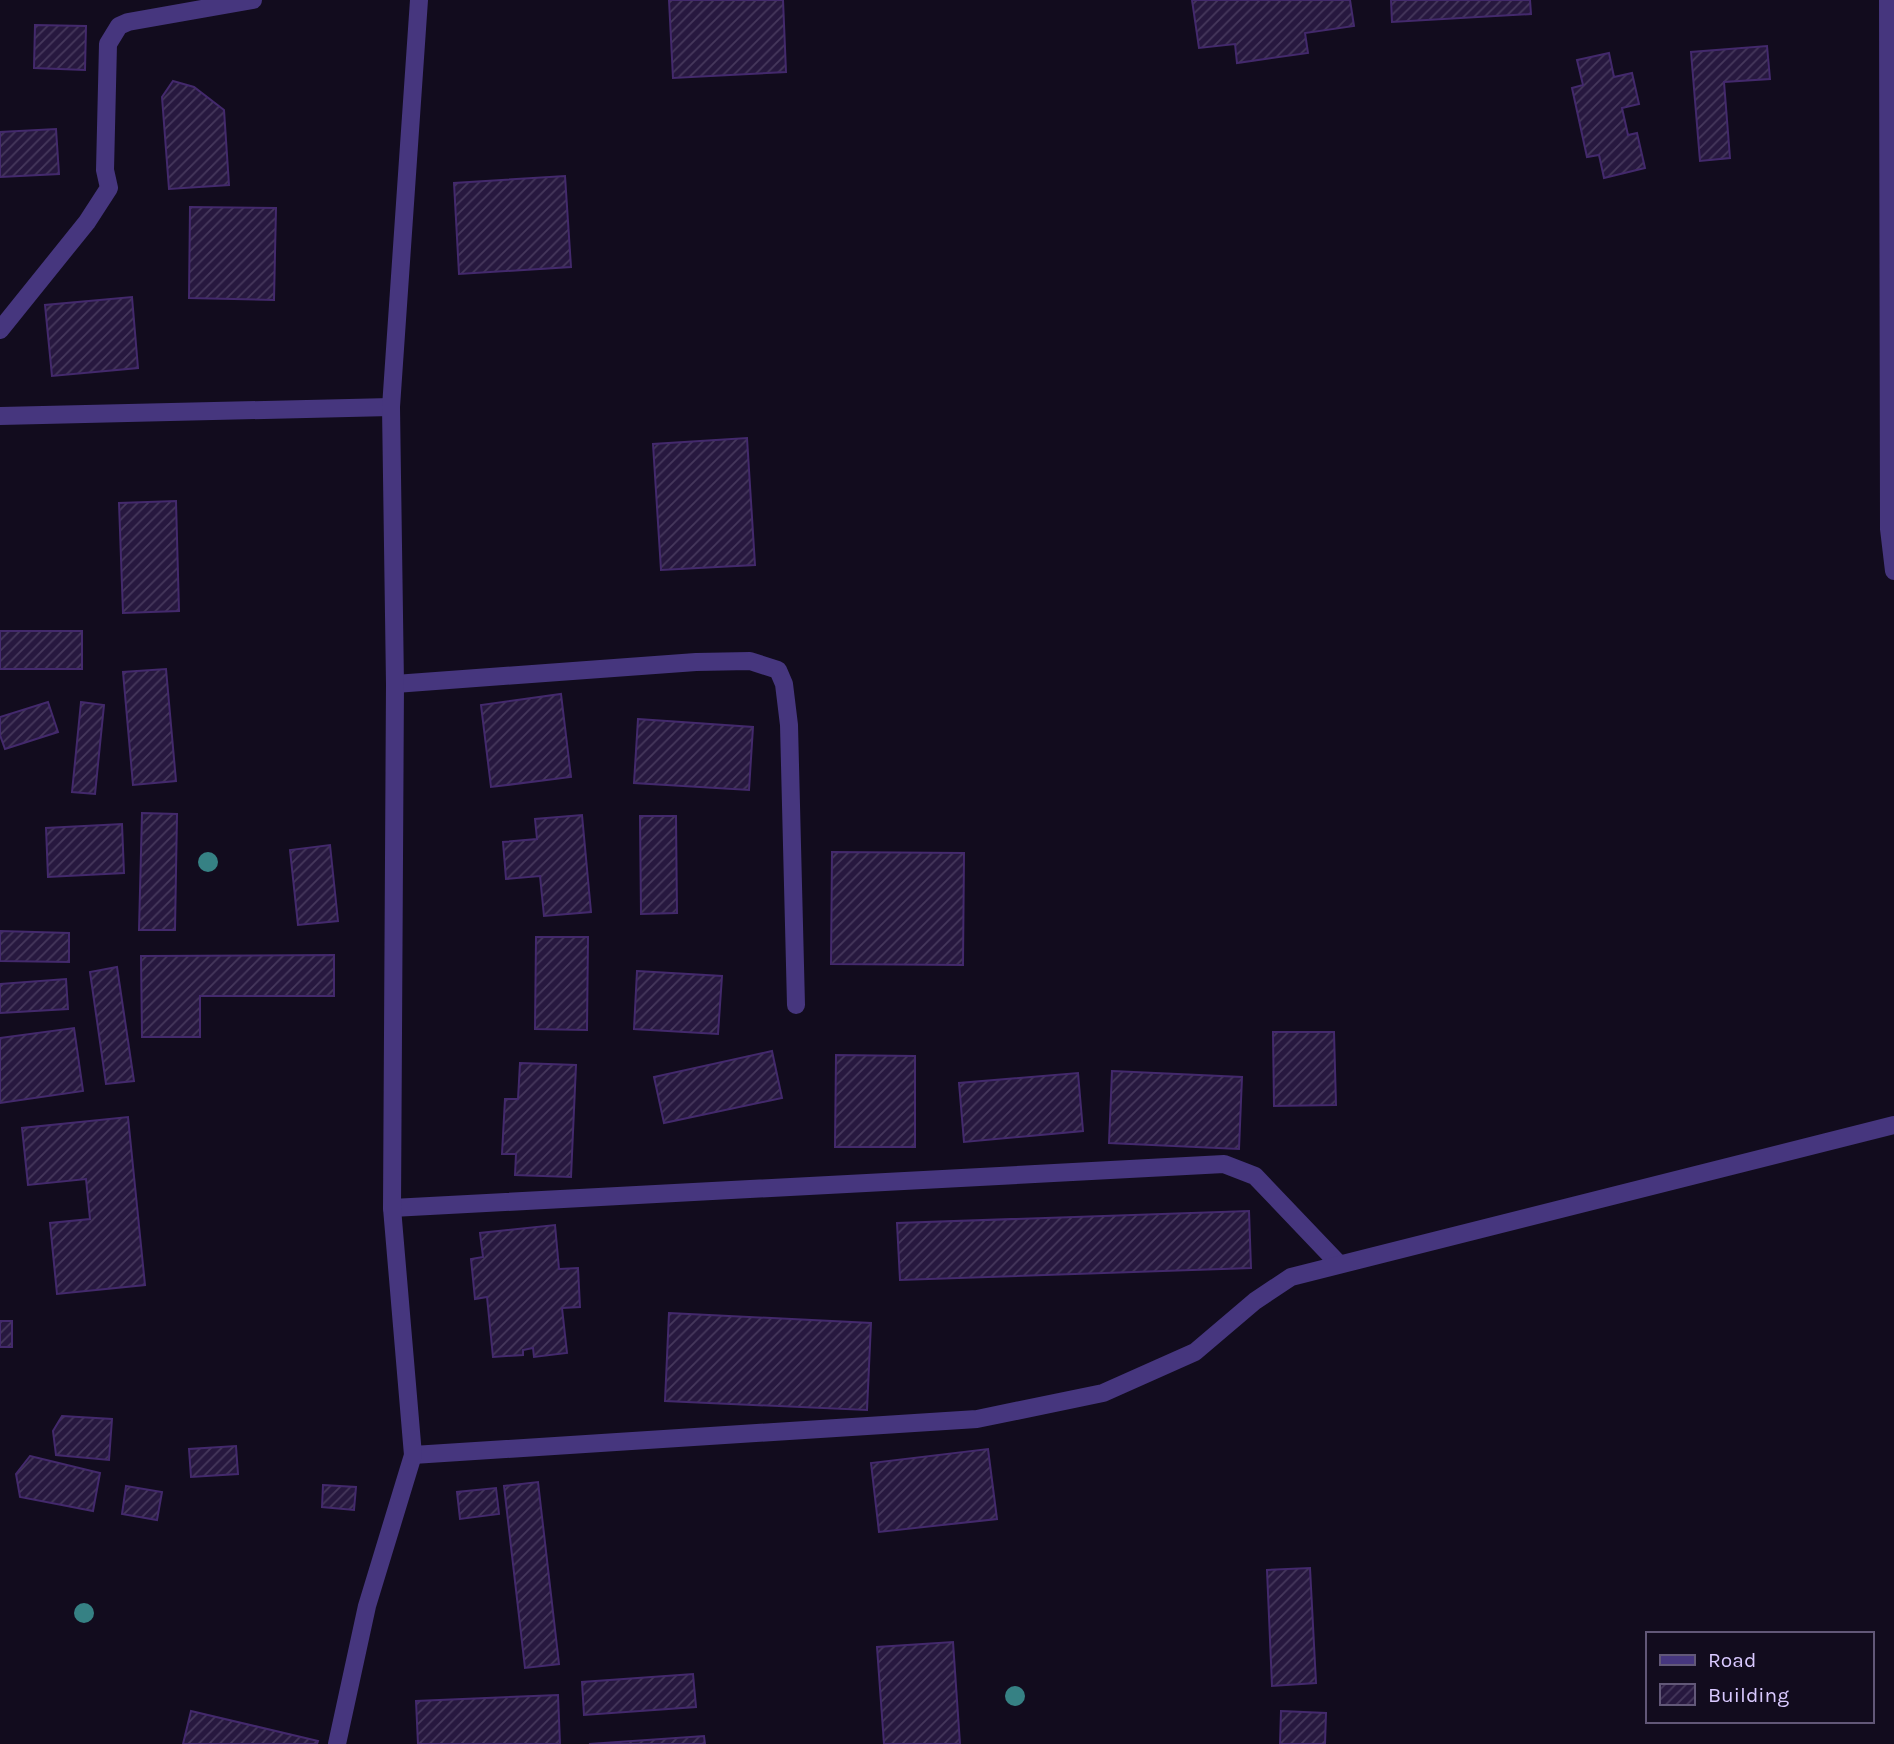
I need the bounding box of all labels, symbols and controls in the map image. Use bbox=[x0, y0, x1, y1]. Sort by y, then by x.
legend bbox=[1646, 1632, 1873, 1723]
text: Road bbox=[1708, 1648, 1756, 1672]
text: Building bbox=[1708, 1683, 1789, 1707]

